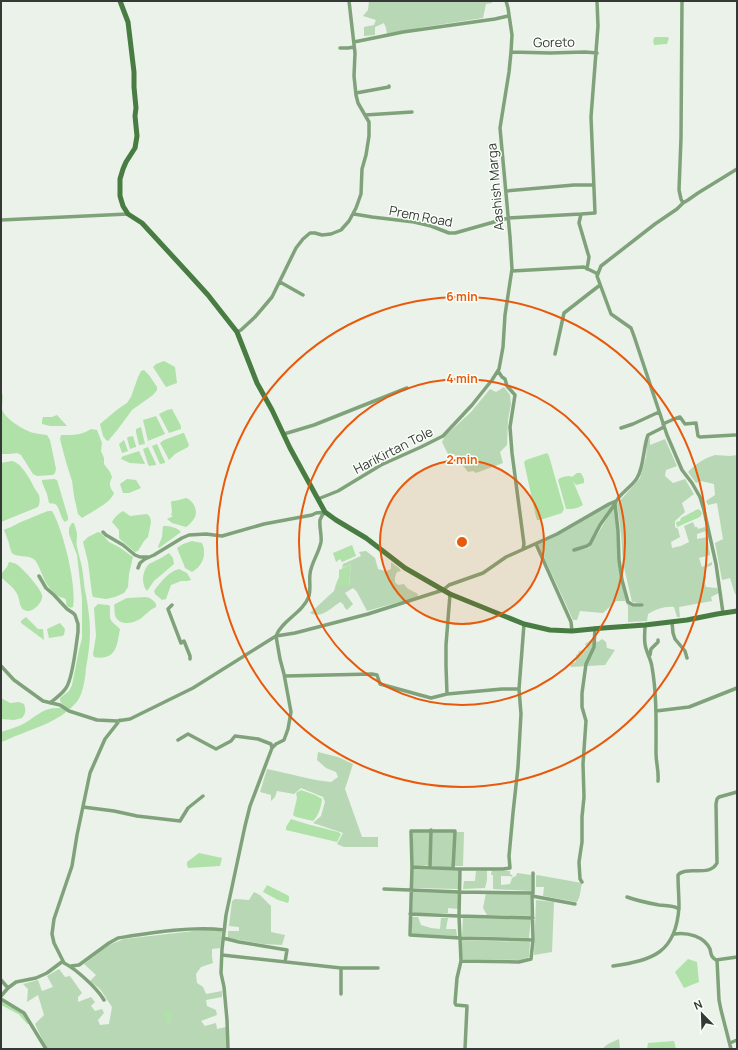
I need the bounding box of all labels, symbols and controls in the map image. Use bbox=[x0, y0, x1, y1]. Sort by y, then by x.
street label: Goreto bbox=[533, 33, 575, 51]
street label: Aashish Marga bbox=[482, 143, 508, 231]
street label: Prem Road bbox=[388, 201, 454, 231]
text: 6 min bbox=[446, 288, 478, 305]
text: 4 min bbox=[446, 370, 478, 387]
street label: HariKirtan Tole bbox=[350, 422, 436, 478]
text: 2 min bbox=[446, 451, 478, 468]
centre of rings bbox=[455, 535, 469, 549]
north arrow bbox=[682, 994, 722, 1034]
text: N bbox=[691, 996, 705, 1013]

